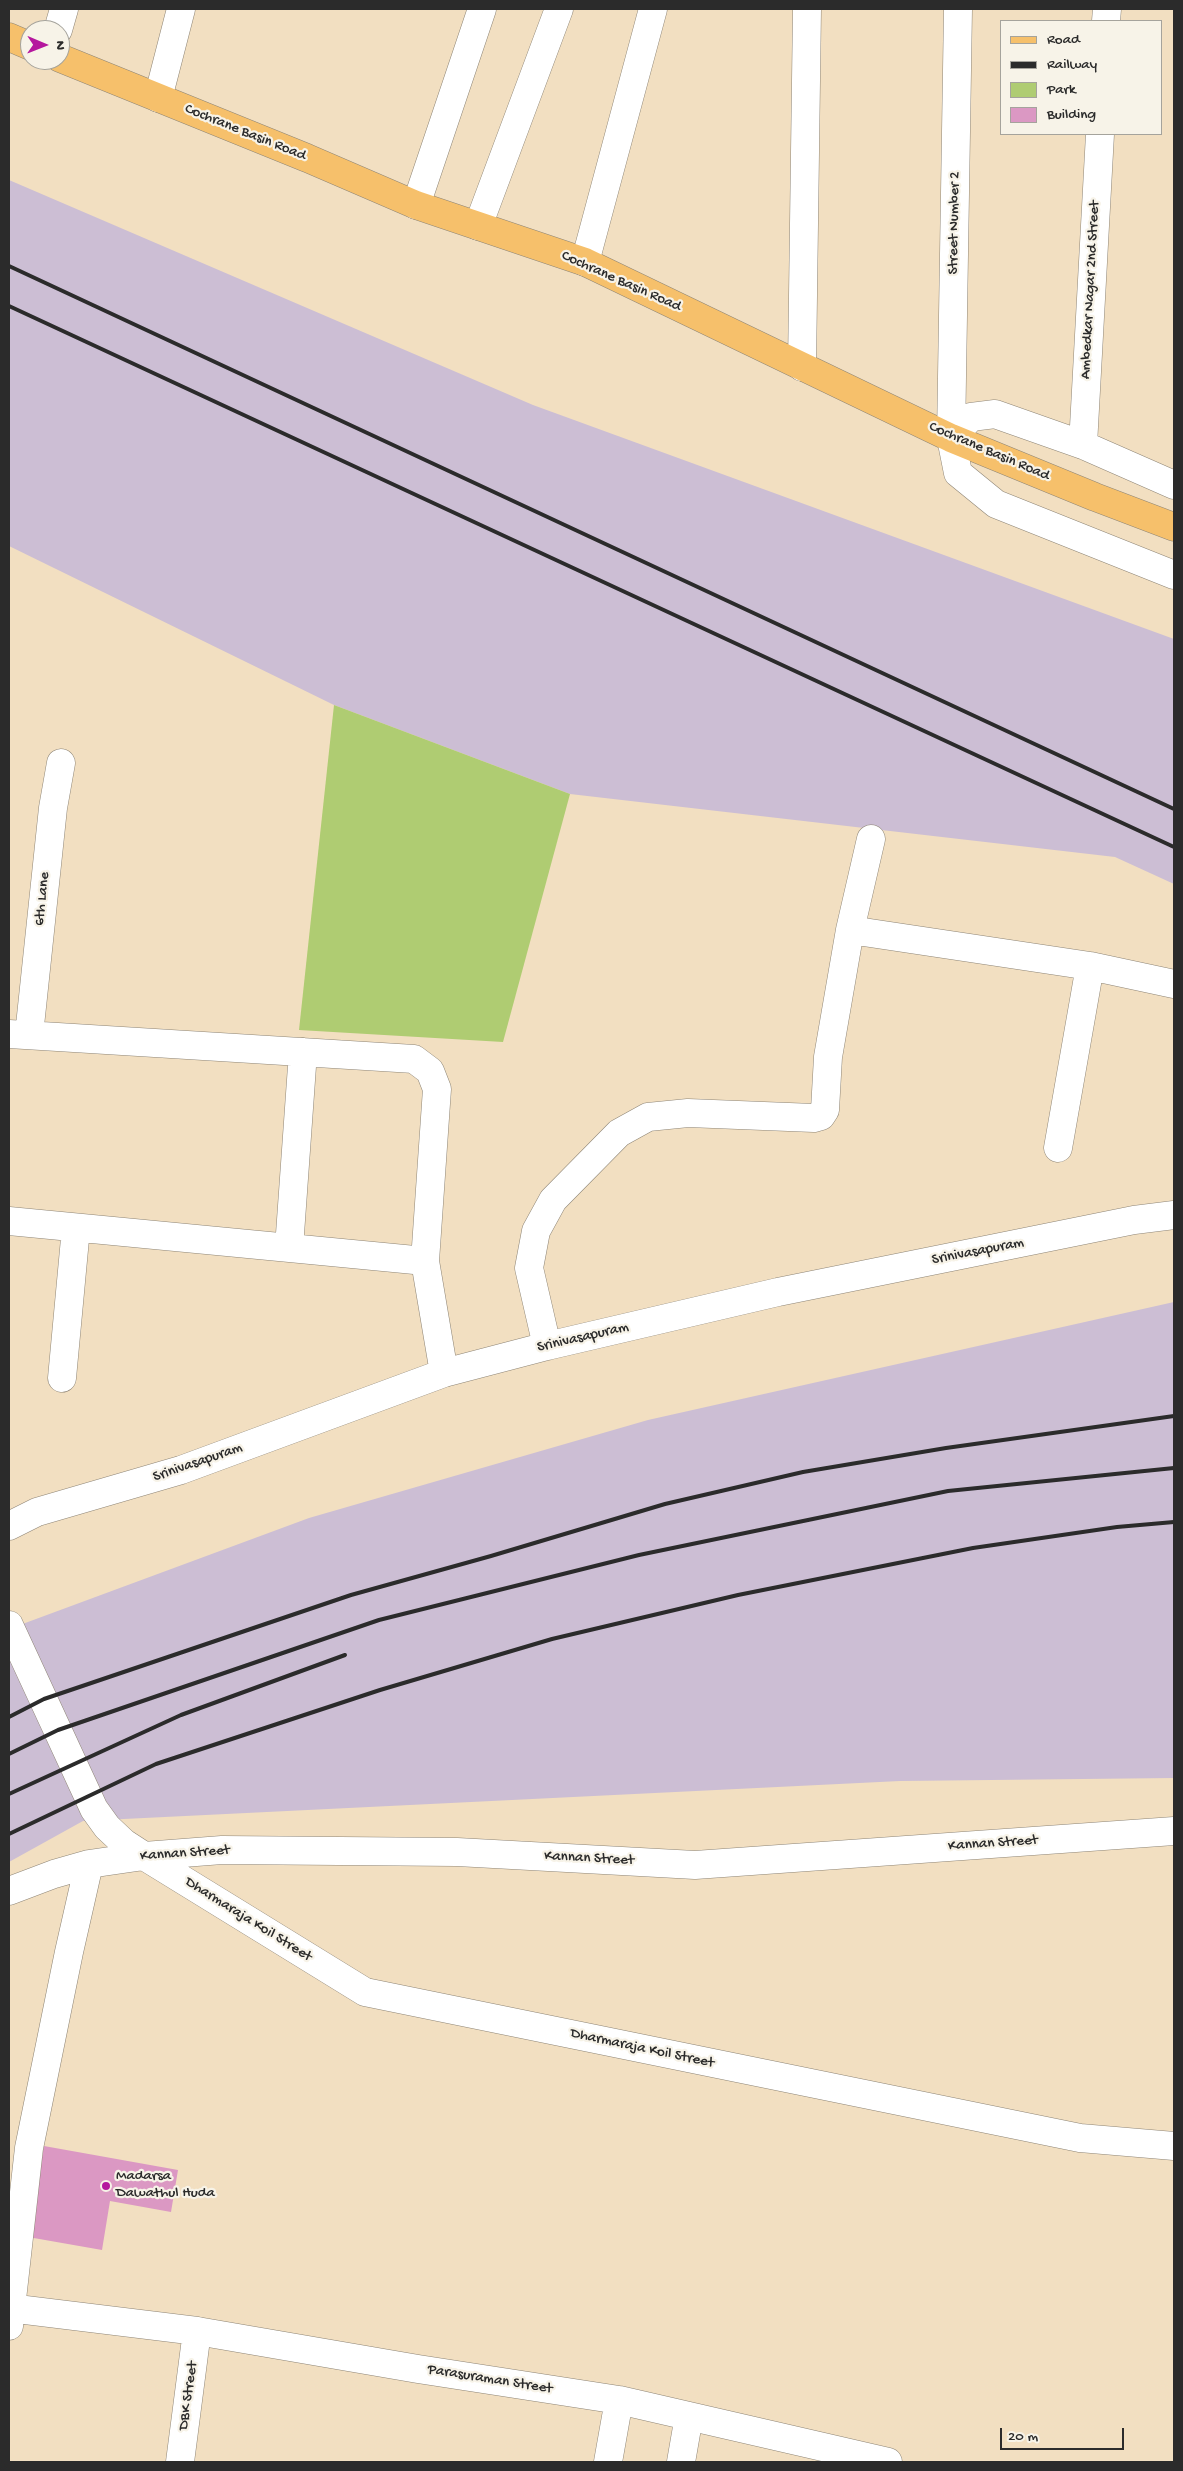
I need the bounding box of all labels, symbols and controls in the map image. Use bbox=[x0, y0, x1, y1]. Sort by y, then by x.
north arrow bbox=[20, 20, 70, 70]
legend bbox=[1000, 20, 1163, 135]
text: Road bbox=[1047, 31, 1080, 49]
text: N bbox=[51, 41, 68, 50]
text: Railway bbox=[1047, 56, 1097, 74]
text: Park bbox=[1047, 81, 1076, 99]
street label: Cochrane Basin Road bbox=[182, 100, 308, 166]
text: Building bbox=[1047, 106, 1096, 124]
street label: Street Number 2 bbox=[945, 171, 965, 275]
street label: Ambedkar Nagar 2nd Street bbox=[1077, 200, 1105, 380]
street label: Cochrane Basin Road bbox=[558, 247, 684, 317]
street label: Cochrane Basin Road bbox=[926, 418, 1052, 486]
street label: 6th Lane bbox=[31, 871, 55, 927]
street label: Srinivasapuram bbox=[930, 1234, 1026, 1270]
street label: Srinivasapuram bbox=[535, 1319, 631, 1357]
street label: Srinivasapuram bbox=[151, 1439, 245, 1487]
street label: Kannan Street bbox=[948, 1832, 1038, 1856]
street label: Kannan Street bbox=[140, 1842, 230, 1866]
street label: Kannan Street bbox=[544, 1848, 634, 1870]
street label: Dharmaraja Koil Street bbox=[181, 1874, 315, 1966]
street label: Dharmaraja Koil Street bbox=[568, 2025, 716, 2073]
place label: Madarsa Dawathul Huda bbox=[116, 2168, 215, 2203]
marker: Madarsa Dawathul Huda bbox=[100, 2180, 112, 2192]
street label: DBK Street bbox=[175, 2360, 203, 2432]
street label: Parasuraman Street bbox=[426, 2361, 554, 2399]
scale bar bbox=[1003, 2418, 1127, 2450]
text: 20 m bbox=[1008, 2428, 1038, 2446]

